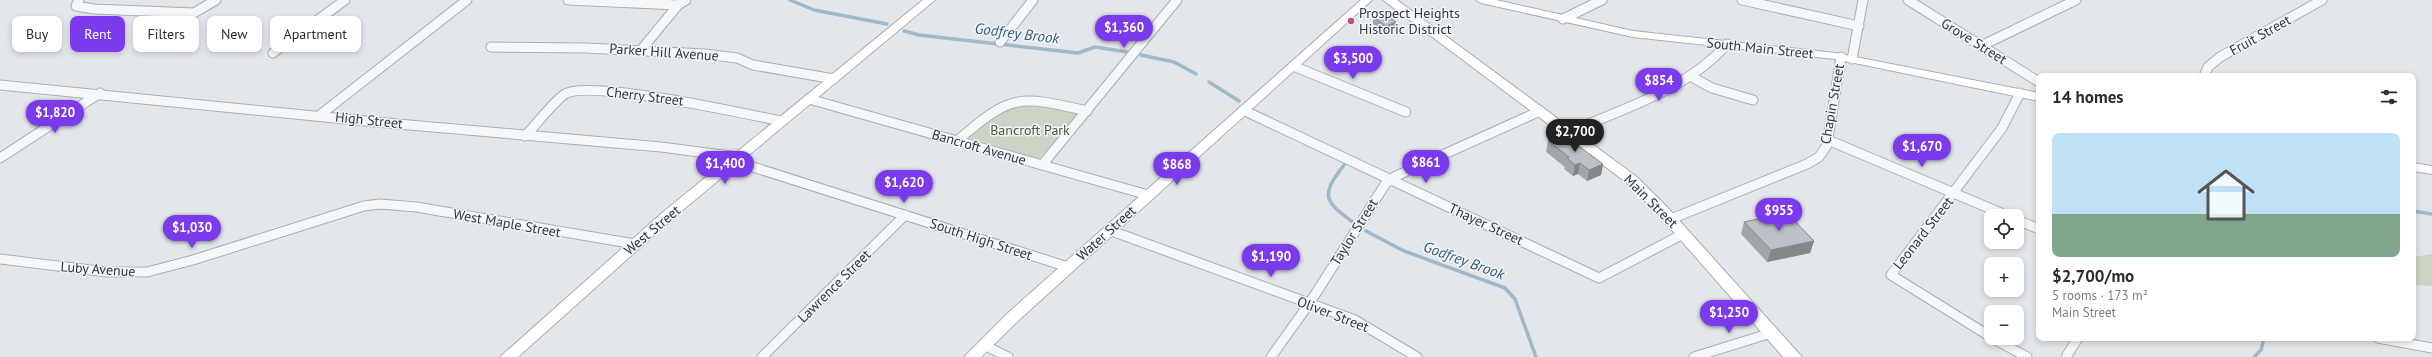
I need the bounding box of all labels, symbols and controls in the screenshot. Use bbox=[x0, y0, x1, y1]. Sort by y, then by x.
place label: Prospect Heights Historic District bbox=[1359, 4, 1460, 38]
street label: Fruit Street bbox=[2226, 11, 2294, 59]
street label: Grove Street bbox=[1938, 14, 2010, 68]
pin: $1,360 bbox=[1091, 15, 1157, 49]
chip: Buy bbox=[12, 16, 62, 52]
chip: Rent bbox=[70, 16, 125, 52]
chip: Filters bbox=[133, 16, 199, 52]
chip: New bbox=[207, 16, 262, 52]
chip: Apartment bbox=[270, 16, 361, 52]
marker: Prospect Heights Historic District bbox=[1346, 16, 1356, 26]
water label: Godfrey Brook bbox=[974, 18, 1062, 48]
text: $1,360 bbox=[1104, 19, 1144, 36]
street label: South Main Street bbox=[1706, 33, 1815, 63]
street label: Parker Hill Avenue bbox=[609, 39, 719, 65]
pin: $3,500 bbox=[1320, 46, 1386, 80]
text: $3,500 bbox=[1333, 50, 1373, 67]
street label: Chapin Street bbox=[1816, 62, 1848, 145]
pin: $854 bbox=[1635, 68, 1683, 102]
text: $854 bbox=[1644, 72, 1674, 89]
street label: Cherry Street bbox=[605, 82, 685, 110]
text: 14 homes bbox=[2052, 86, 2123, 108]
icon: filters bbox=[2378, 86, 2400, 108]
pin: $1,820 bbox=[22, 100, 88, 134]
text: $1,820 bbox=[35, 104, 75, 121]
street label: High Street bbox=[334, 108, 404, 133]
pin: $2,700 bbox=[1542, 119, 1608, 153]
park label: Bancroft Park bbox=[990, 121, 1070, 139]
text: $2,700 bbox=[1555, 123, 1595, 140]
street label: Bancroft Avenue bbox=[930, 125, 1028, 169]
pin: $1,670 bbox=[1889, 134, 1955, 168]
text: $1,670 bbox=[1902, 138, 1942, 155]
pin: $861 bbox=[1402, 150, 1450, 184]
pin: $1,400 bbox=[692, 151, 758, 185]
pin: $868 bbox=[1153, 152, 1201, 186]
text: $861 bbox=[1411, 154, 1441, 171]
text: $1,400 bbox=[705, 155, 745, 172]
text: $868 bbox=[1162, 156, 1192, 173]
icon: home bbox=[2190, 159, 2262, 231]
pin: $1,620 bbox=[871, 170, 937, 204]
street label: Main Street bbox=[1620, 170, 1682, 232]
text: $1,620 bbox=[884, 174, 924, 191]
street label: Leonard Street bbox=[1889, 193, 1957, 273]
street label: Taylor Street bbox=[1326, 195, 1382, 269]
pin: $955 bbox=[1755, 198, 1803, 232]
street label: Thayer Street bbox=[1446, 199, 1526, 249]
street label: West Street bbox=[620, 201, 684, 259]
street label: Water Street bbox=[1073, 201, 1140, 264]
text: $955 bbox=[1764, 202, 1794, 219]
street label: West Maple Street bbox=[452, 205, 562, 241]
map controls bbox=[1984, 209, 2024, 345]
button: locate bbox=[1984, 209, 2024, 249]
street label: South High Street bbox=[928, 214, 1035, 264]
pin: $1,030 bbox=[159, 215, 225, 249]
text: $1,030 bbox=[172, 219, 212, 236]
water label: Godfrey Brook bbox=[1421, 237, 1508, 284]
pin: $1,190 bbox=[1238, 244, 1304, 278]
street label: Lawrence Street bbox=[794, 245, 875, 326]
text: $1,190 bbox=[1251, 248, 1291, 265]
street label: Luby Avenue bbox=[60, 257, 136, 281]
button: + bbox=[1984, 257, 2024, 297]
text: $2,700/mo bbox=[2052, 265, 2134, 287]
text: 5 rooms · 173 m² bbox=[2052, 287, 2148, 304]
street label: Oliver Street bbox=[1295, 292, 1372, 336]
pin: $1,250 bbox=[1696, 300, 1762, 334]
text: $1,250 bbox=[1709, 304, 1749, 321]
text: Main Street bbox=[2052, 304, 2116, 321]
button: − bbox=[1984, 305, 2024, 345]

